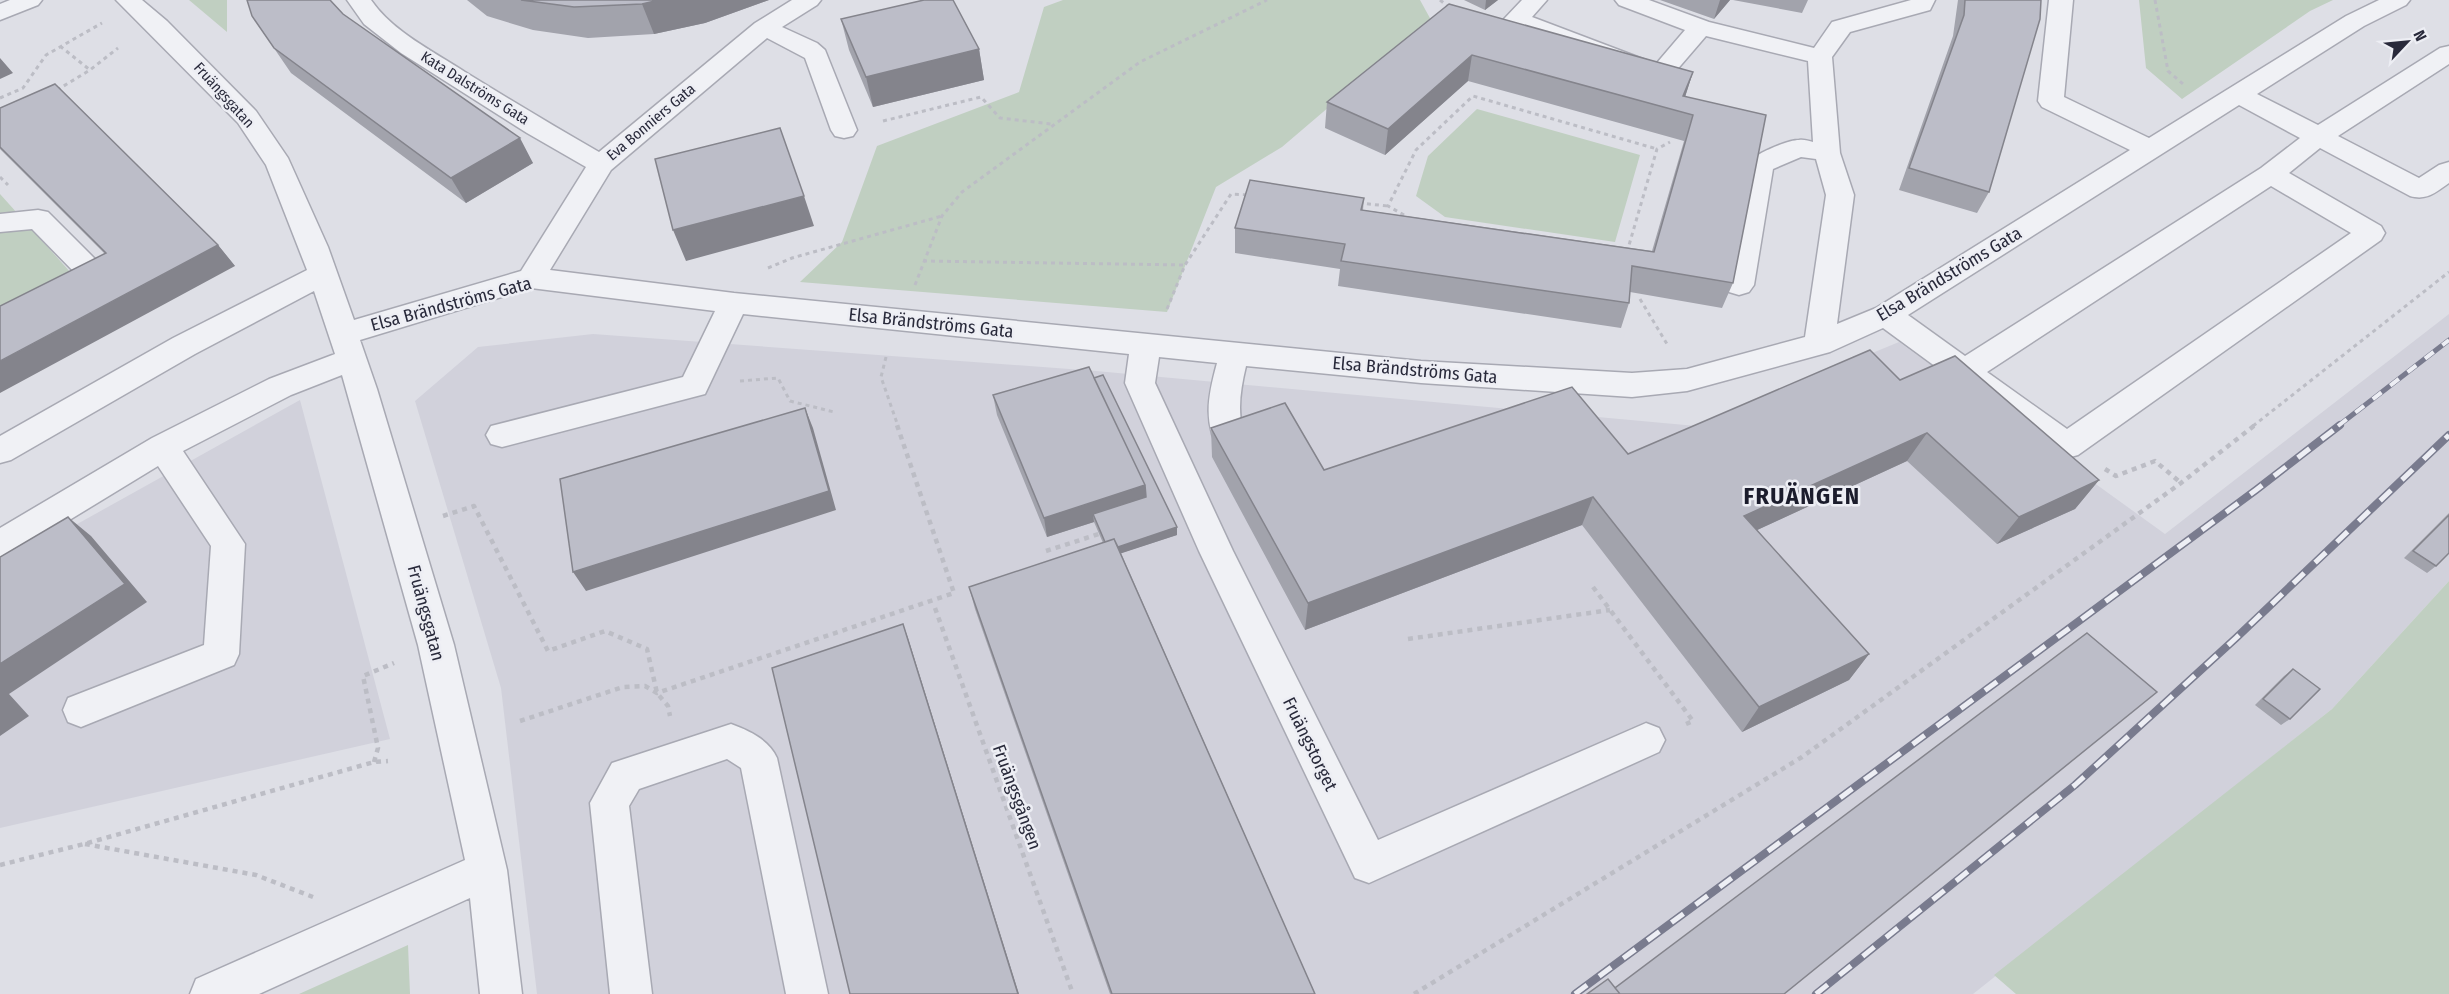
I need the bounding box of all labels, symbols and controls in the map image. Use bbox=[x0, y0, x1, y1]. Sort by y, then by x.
north arrow bbox=[2377, 12, 2437, 72]
text: N bbox=[2409, 27, 2431, 44]
street label: Kata Dalströms Gata bbox=[418, 47, 532, 129]
street label: Fruängsgatan bbox=[190, 59, 258, 131]
street label: Eva Bonniers Gata bbox=[603, 80, 699, 164]
street label: Elsa Brändströms Gata bbox=[1872, 222, 2026, 326]
street label: Elsa Brändströms Gata bbox=[368, 272, 534, 336]
street label: Elsa Brändströms Gata bbox=[848, 303, 1015, 343]
street label: Elsa Brändströms Gata bbox=[1332, 352, 1499, 388]
district label: FRUÄNGEN bbox=[1743, 482, 1861, 510]
street label: Fruängsgatan bbox=[403, 563, 449, 663]
street label: Fruängstorget bbox=[1278, 694, 1342, 794]
street label: Fruängsgången bbox=[988, 741, 1046, 853]

